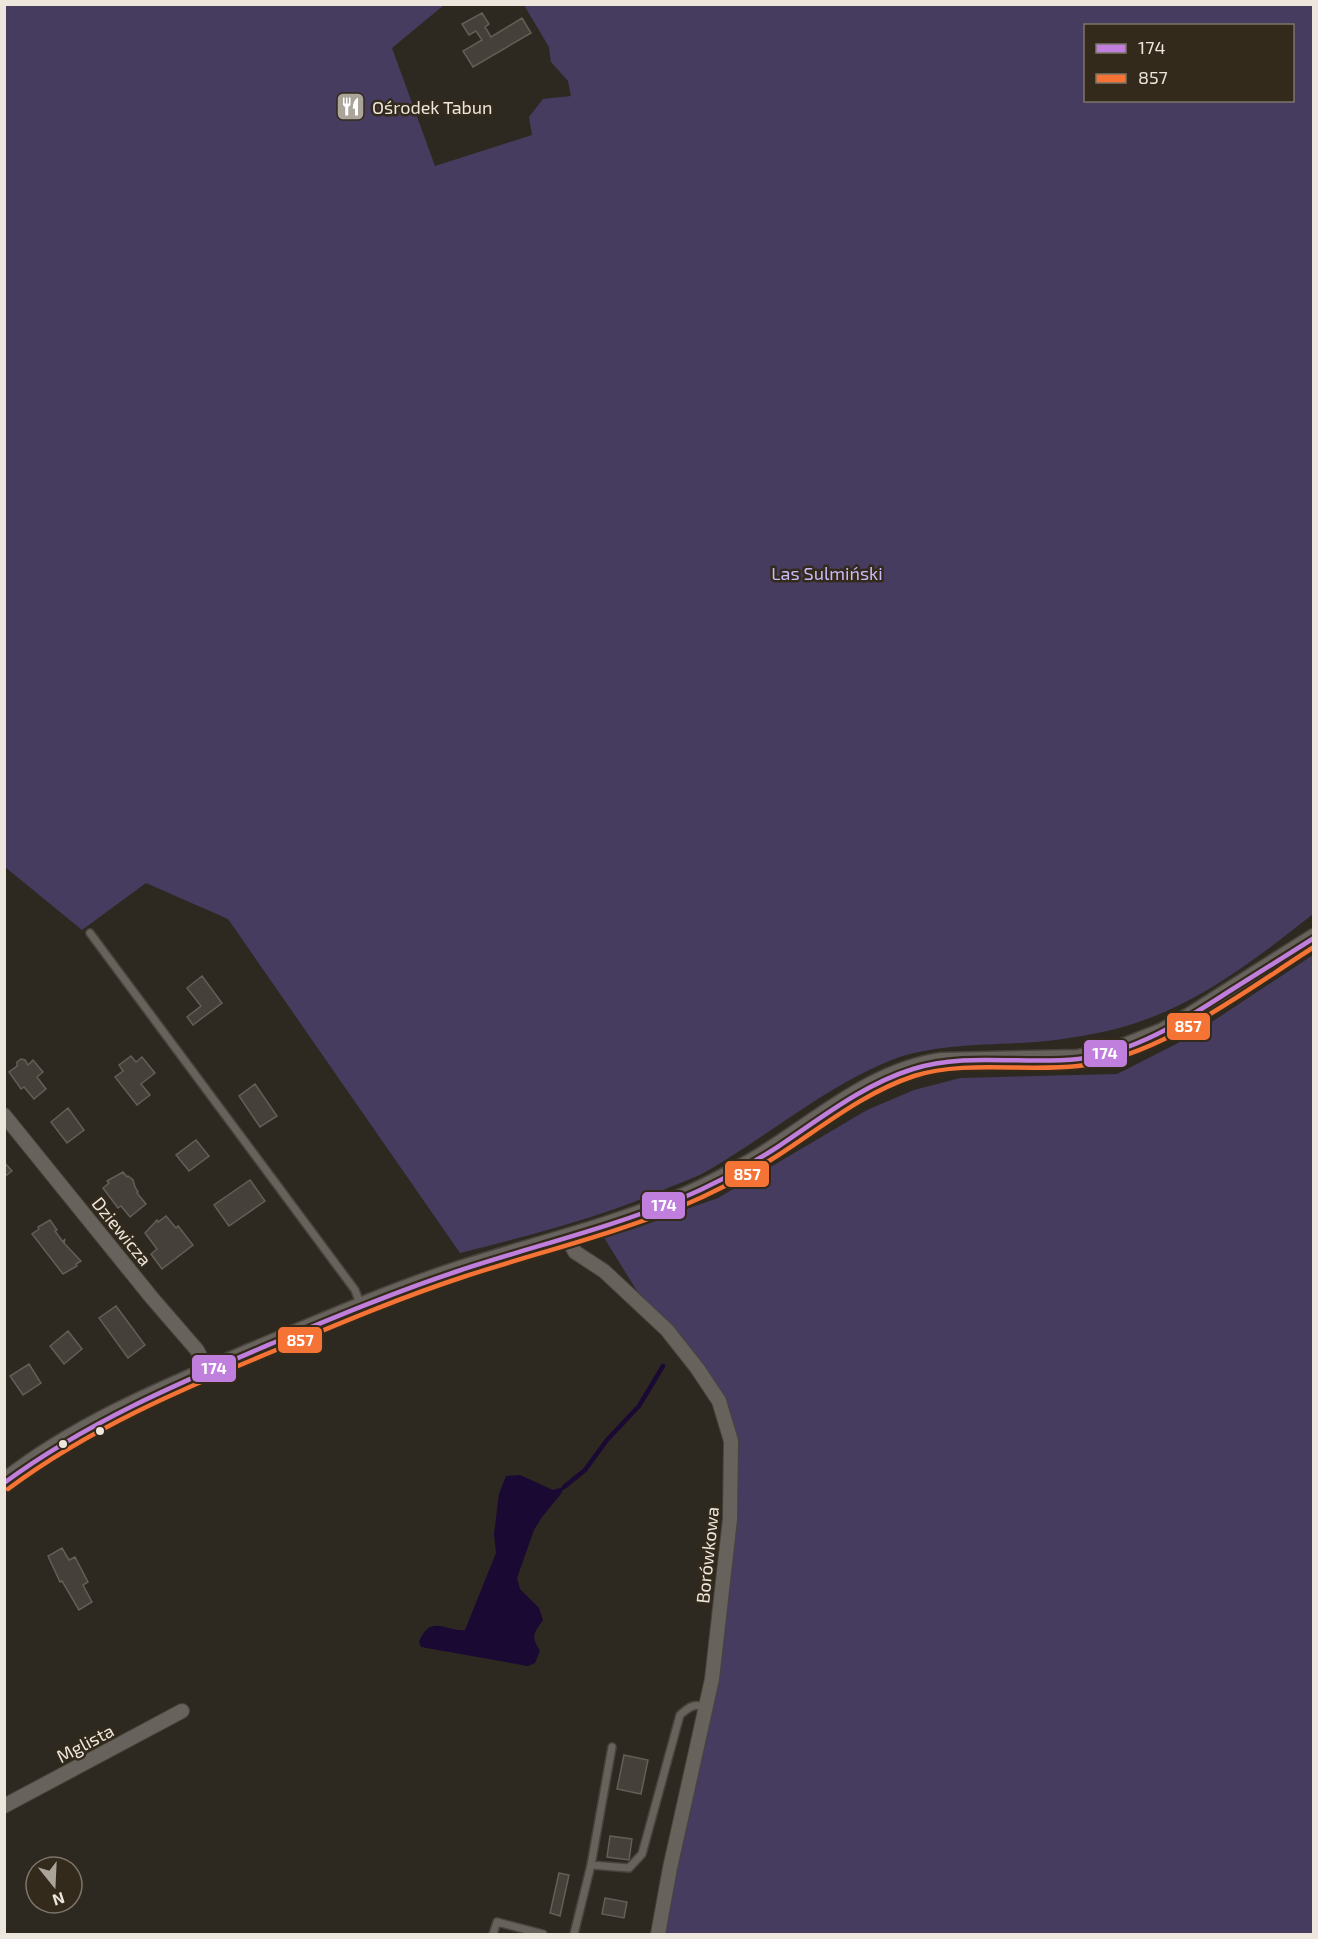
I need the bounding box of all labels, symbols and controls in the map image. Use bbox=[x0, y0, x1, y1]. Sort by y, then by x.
legend bbox=[1084, 24, 1294, 102]
text: 174 bbox=[1138, 36, 1165, 58]
text: 857 bbox=[1138, 66, 1168, 88]
restaurant icon: Ośrodek Tabun bbox=[335, 91, 367, 123]
place label: Ośrodek Tabun bbox=[372, 96, 493, 118]
park label: Las Sulmiński bbox=[771, 562, 883, 584]
line badge: 857 bbox=[1166, 1012, 1211, 1041]
text: 857 bbox=[1174, 1016, 1202, 1035]
line badge: 174 bbox=[1083, 1039, 1128, 1068]
text: 174 bbox=[1092, 1043, 1118, 1062]
line badge: 857 bbox=[724, 1160, 770, 1188]
text: 857 bbox=[733, 1164, 761, 1183]
line badge: 174 bbox=[641, 1191, 686, 1220]
street label: Dziewicza bbox=[88, 1192, 156, 1270]
text: 174 bbox=[651, 1195, 677, 1214]
line badge: 857 bbox=[277, 1326, 323, 1354]
text: 857 bbox=[286, 1330, 314, 1349]
line badge: 174 bbox=[191, 1354, 237, 1383]
text: 174 bbox=[201, 1358, 227, 1377]
unlabelled marker bbox=[94, 1425, 106, 1437]
unlabelled marker bbox=[57, 1438, 69, 1450]
street label: Borówkowa bbox=[691, 1506, 723, 1604]
street label: Mglista bbox=[53, 1719, 117, 1767]
north arrow bbox=[24, 1855, 84, 1915]
text: N bbox=[50, 1889, 67, 1911]

